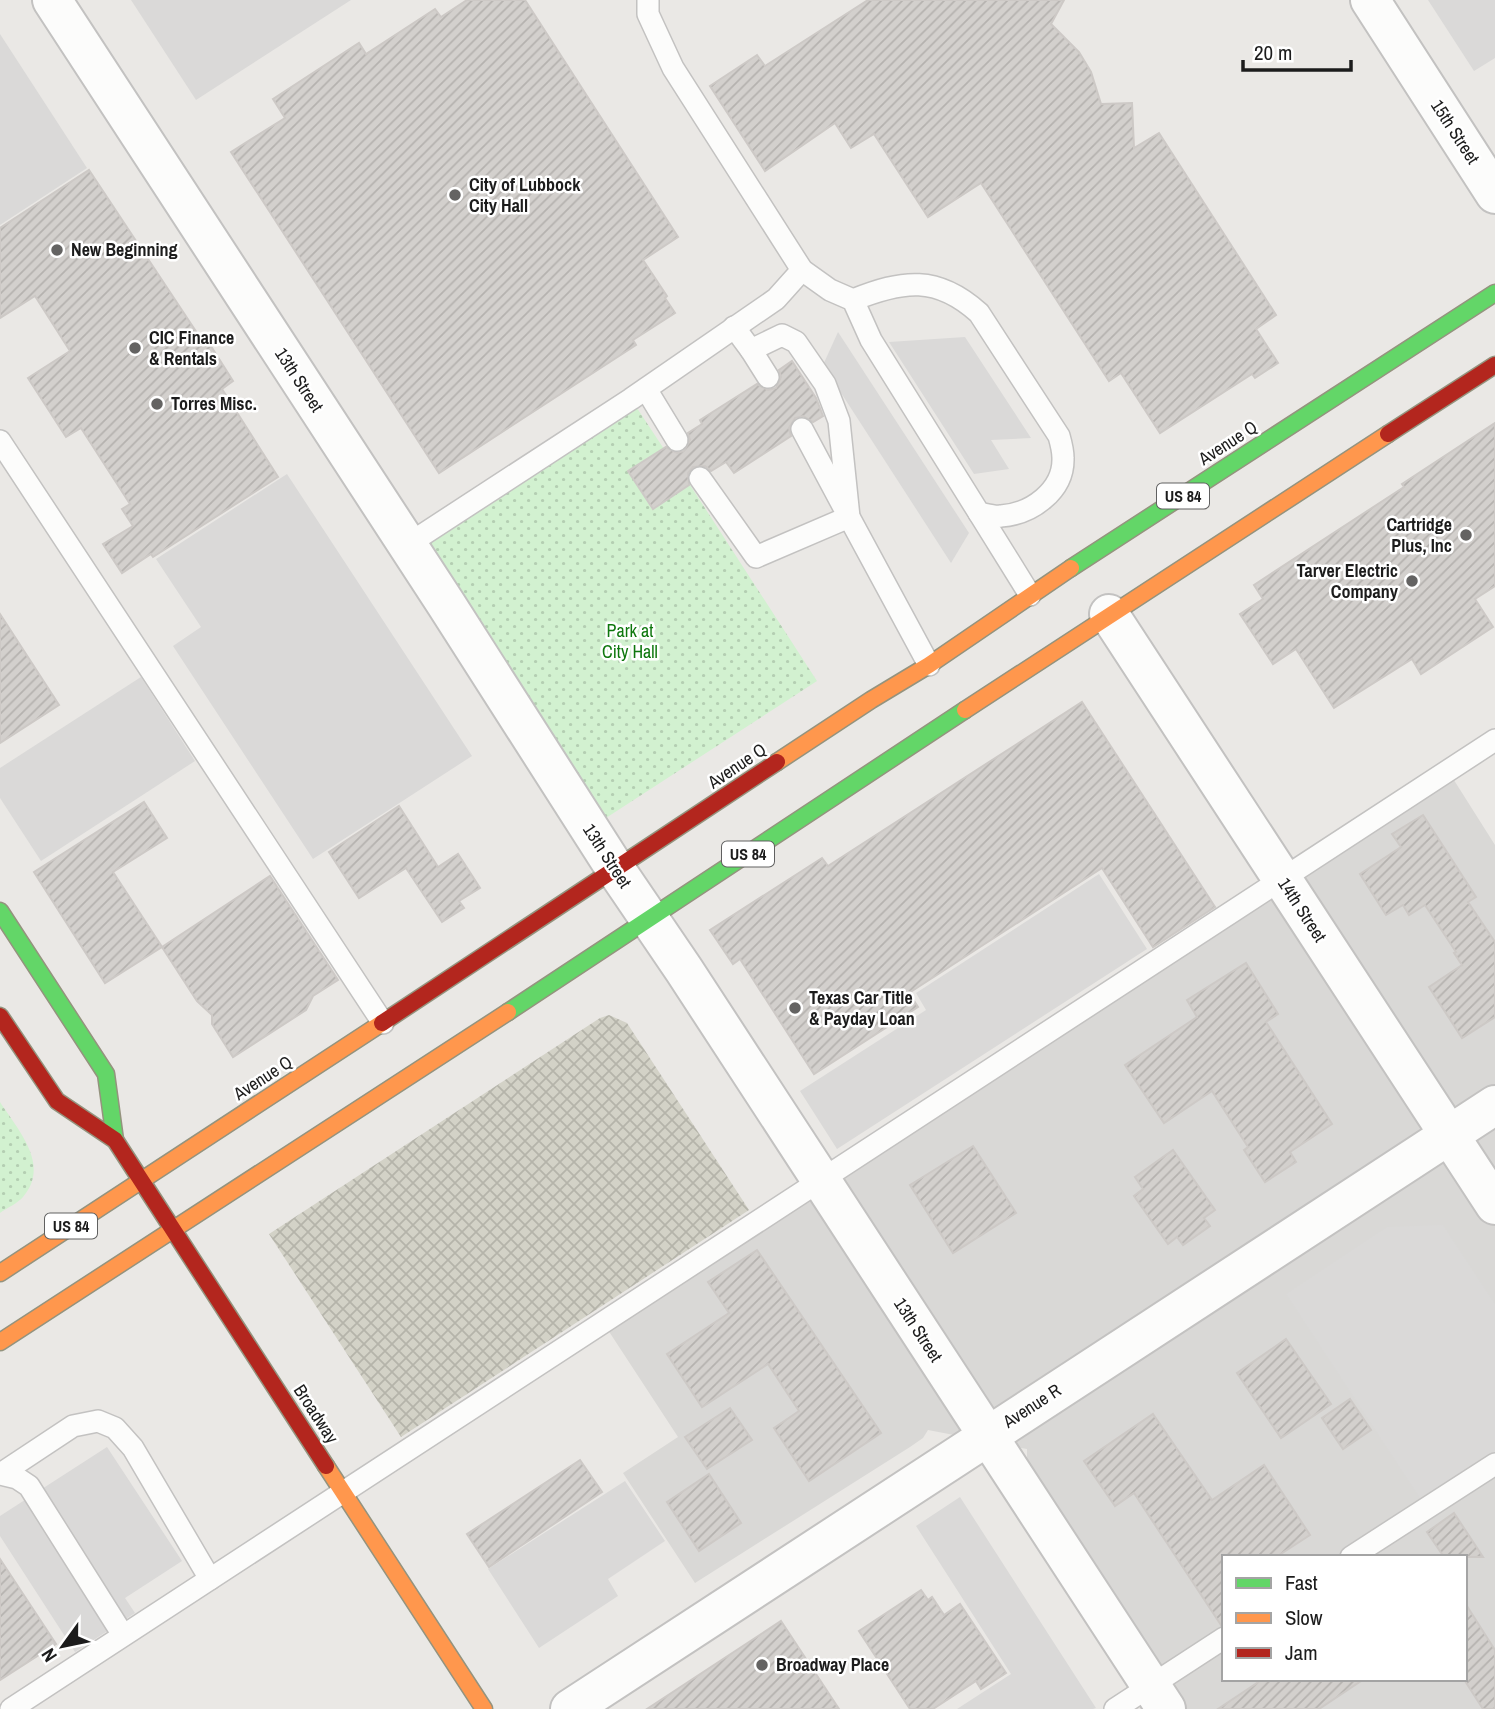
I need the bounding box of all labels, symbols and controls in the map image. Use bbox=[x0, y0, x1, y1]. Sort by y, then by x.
scale bar bbox=[1243, 28, 1352, 72]
text: 20 m bbox=[1254, 38, 1292, 67]
street label: 15th Street bbox=[1425, 95, 1486, 169]
place label: City of Lubbock City Hall bbox=[469, 172, 581, 218]
marker: City of Lubbock City Hall bbox=[447, 187, 463, 203]
place label: New Beginning bbox=[71, 237, 178, 262]
marker: New Beginning bbox=[49, 242, 65, 258]
place label: CIC Finance & Rentals bbox=[149, 325, 234, 371]
marker: CIC Finance & Rentals bbox=[127, 340, 143, 356]
street label: 13th Street bbox=[269, 343, 330, 417]
place label: Torres Misc. bbox=[171, 391, 257, 416]
marker: Torres Misc. bbox=[149, 396, 165, 412]
street label: Avenue Q bbox=[1193, 414, 1262, 471]
road number: US 84 bbox=[1157, 484, 1209, 509]
place label: Cartridge Plus, Inc bbox=[1386, 512, 1452, 558]
marker: Cartridge Plus, Inc bbox=[1458, 527, 1474, 543]
place label: Tarver Electric Company bbox=[1297, 558, 1399, 604]
marker: Tarver Electric Company bbox=[1404, 573, 1420, 589]
park label: Park at City Hall bbox=[602, 618, 658, 664]
street label: Avenue Q bbox=[702, 737, 771, 795]
street label: 13th Street bbox=[577, 819, 638, 893]
road number: US 84 bbox=[722, 842, 774, 866]
street label: 14th Street bbox=[1272, 873, 1333, 947]
place label: Texas Car Title & Payday Loan bbox=[809, 985, 915, 1031]
marker: Texas Car Title & Payday Loan bbox=[787, 1000, 803, 1016]
street label: Avenue Q bbox=[228, 1049, 297, 1106]
road number: US 84 bbox=[45, 1214, 97, 1238]
street label: 13th Street bbox=[888, 1293, 949, 1367]
street label: Avenue R bbox=[997, 1377, 1066, 1434]
street label: Broadway bbox=[288, 1379, 345, 1449]
legend bbox=[1222, 1555, 1467, 1681]
text: Fast bbox=[1285, 1568, 1318, 1597]
text: Slow bbox=[1285, 1603, 1323, 1632]
north arrow bbox=[28, 1611, 98, 1681]
text: Jam bbox=[1285, 1638, 1318, 1667]
text: N bbox=[35, 1643, 63, 1667]
place label: Broadway Place bbox=[776, 1652, 889, 1677]
marker: Broadway Place bbox=[754, 1657, 770, 1673]

